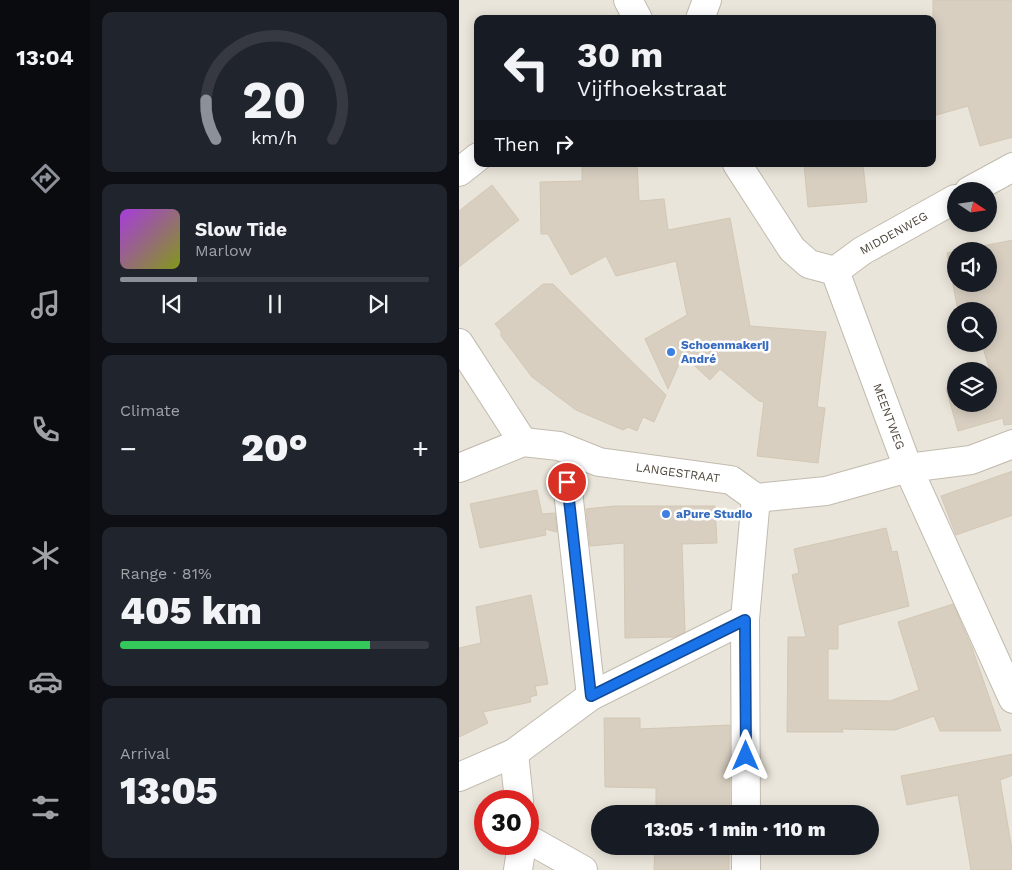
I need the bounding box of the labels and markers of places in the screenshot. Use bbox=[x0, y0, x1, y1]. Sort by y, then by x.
place label: Schoenmakerij André bbox=[681, 338, 769, 366]
marker: Schoenmakerij André bbox=[665, 346, 677, 358]
pin bbox=[546, 461, 588, 503]
place label: aPure Studio bbox=[676, 507, 752, 521]
marker: aPure Studio bbox=[660, 508, 672, 520]

